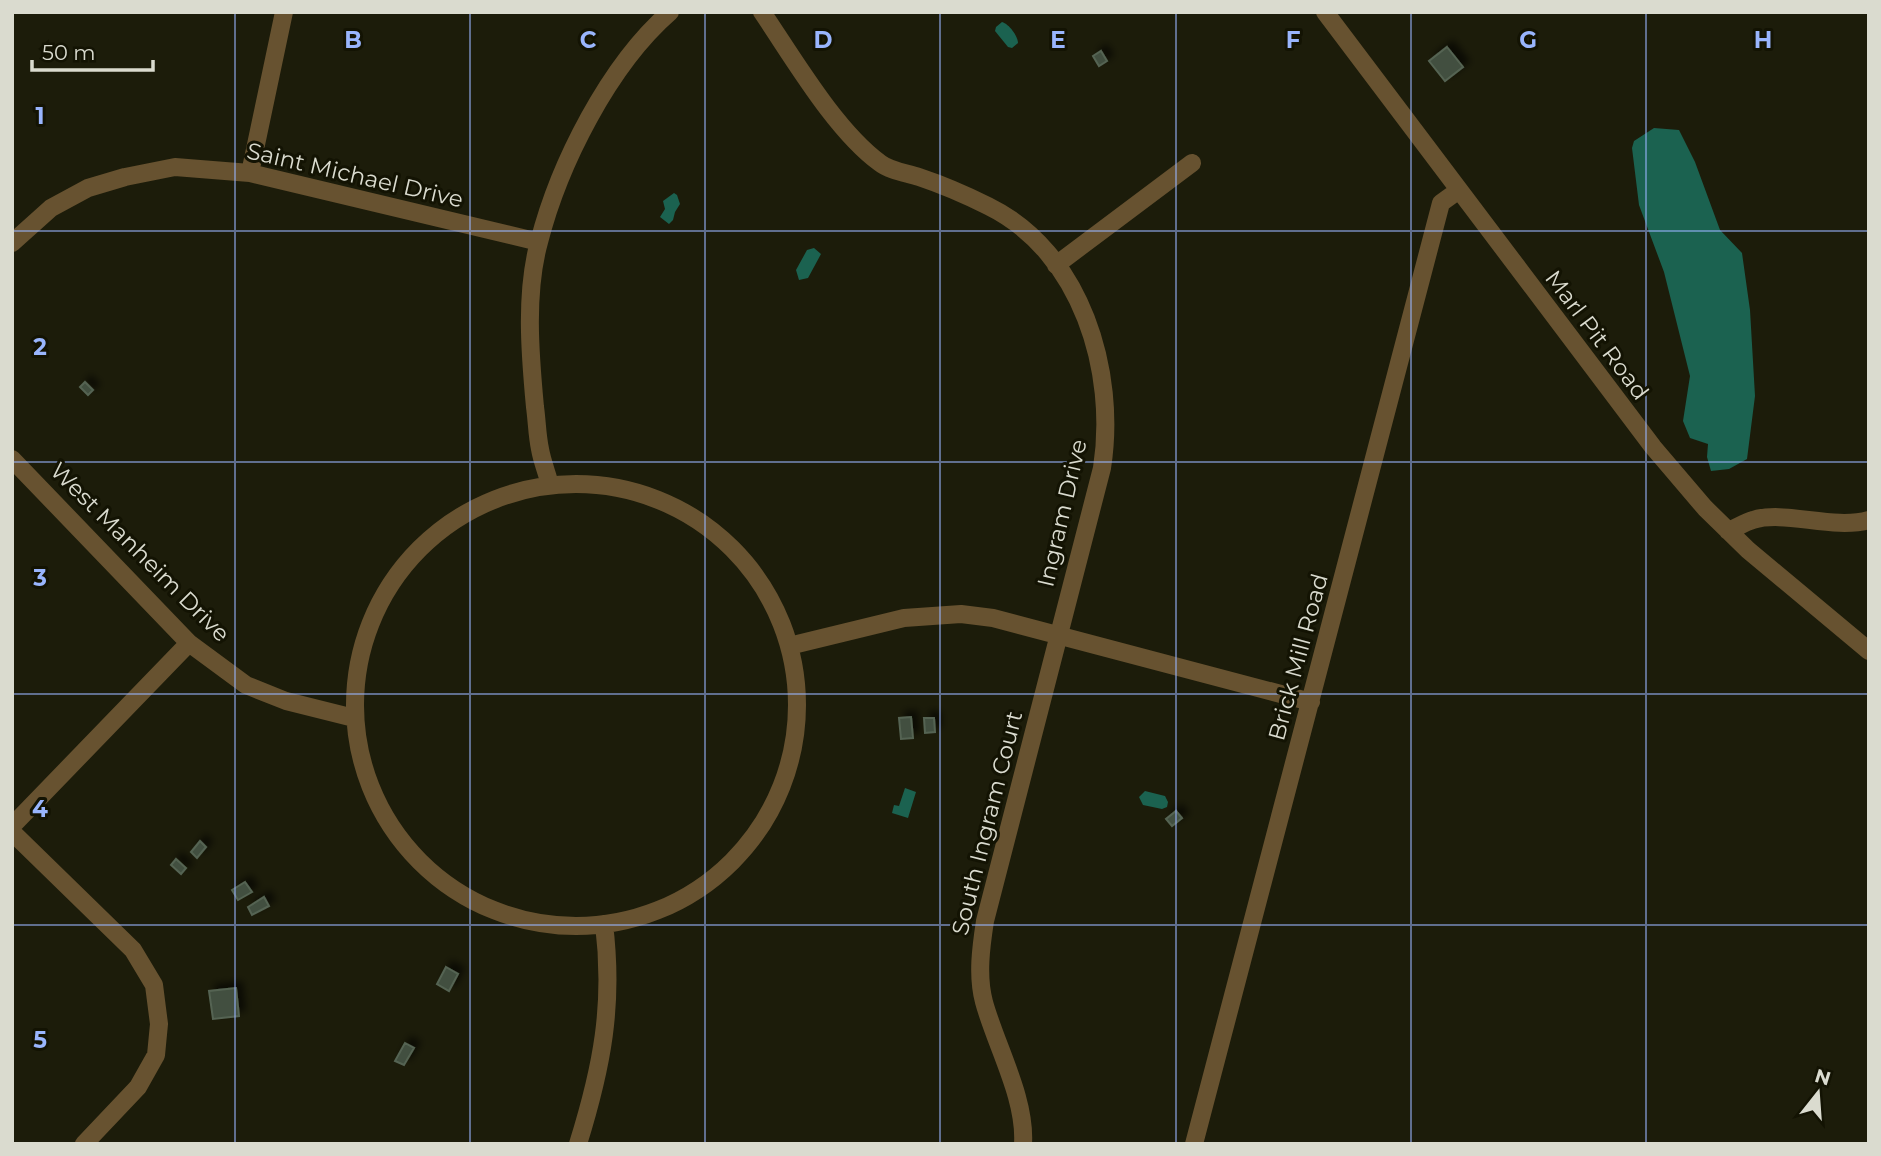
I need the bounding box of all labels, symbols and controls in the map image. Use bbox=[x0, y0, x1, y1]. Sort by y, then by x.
text: B bbox=[344, 26, 362, 54]
text: C bbox=[580, 26, 597, 54]
text: D bbox=[814, 26, 833, 54]
text: E bbox=[1050, 26, 1066, 54]
text: F bbox=[1286, 26, 1301, 54]
text: G bbox=[1519, 26, 1537, 54]
text: H bbox=[1754, 26, 1772, 54]
scale bar bbox=[32, 28, 152, 72]
text: 50 m bbox=[42, 40, 96, 65]
text: 1 bbox=[35, 102, 45, 130]
street label: Saint Michael Drive bbox=[244, 136, 466, 214]
street label: Marl Pit Road bbox=[1539, 265, 1655, 405]
text: 2 bbox=[33, 333, 47, 361]
street label: Ingram Drive bbox=[1031, 436, 1093, 590]
street label: West Manheim Drive bbox=[44, 456, 236, 648]
text: 3 bbox=[32, 564, 47, 592]
street label: Brick Mill Road bbox=[1262, 570, 1334, 744]
street label: South Ingram Court bbox=[946, 708, 1028, 938]
text: 4 bbox=[32, 795, 48, 823]
text: 5 bbox=[33, 1026, 47, 1054]
north arrow bbox=[1783, 1058, 1853, 1128]
text: N bbox=[1812, 1064, 1834, 1090]

